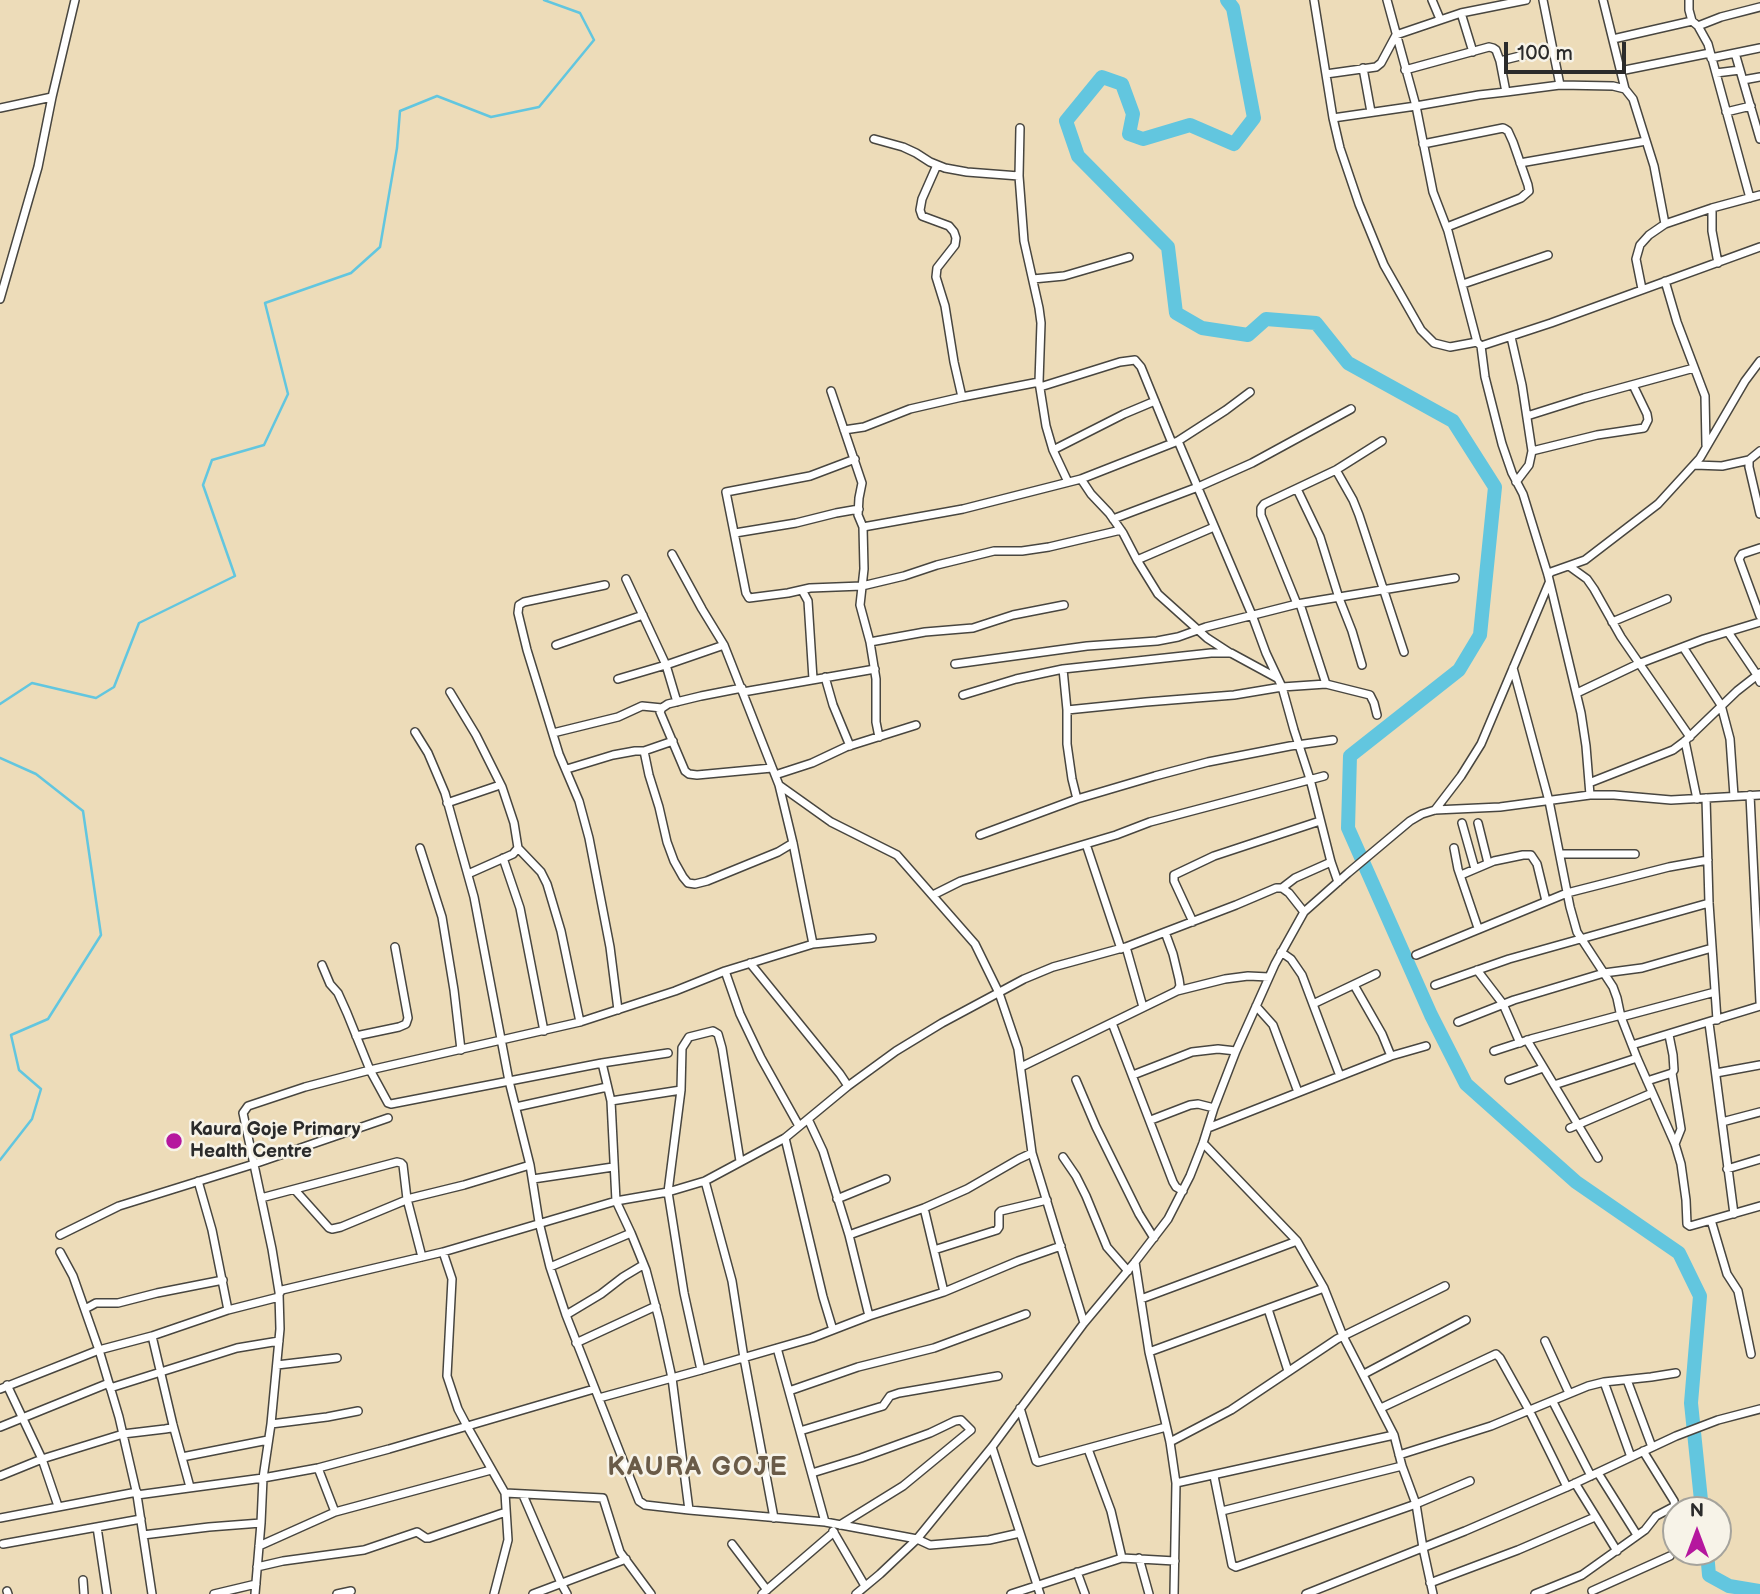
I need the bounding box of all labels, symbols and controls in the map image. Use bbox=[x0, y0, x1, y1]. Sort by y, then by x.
scale bar bbox=[1508, 28, 1630, 72]
text: 100 m bbox=[1517, 41, 1573, 66]
place label: Kaura Goje Primary Health Centre bbox=[190, 1119, 360, 1163]
marker: Kaura Goje Primary Health Centre bbox=[164, 1131, 184, 1151]
district label: KAURA GOJE bbox=[608, 1452, 788, 1484]
north arrow bbox=[1662, 1496, 1732, 1566]
text: N bbox=[1690, 1500, 1704, 1523]

